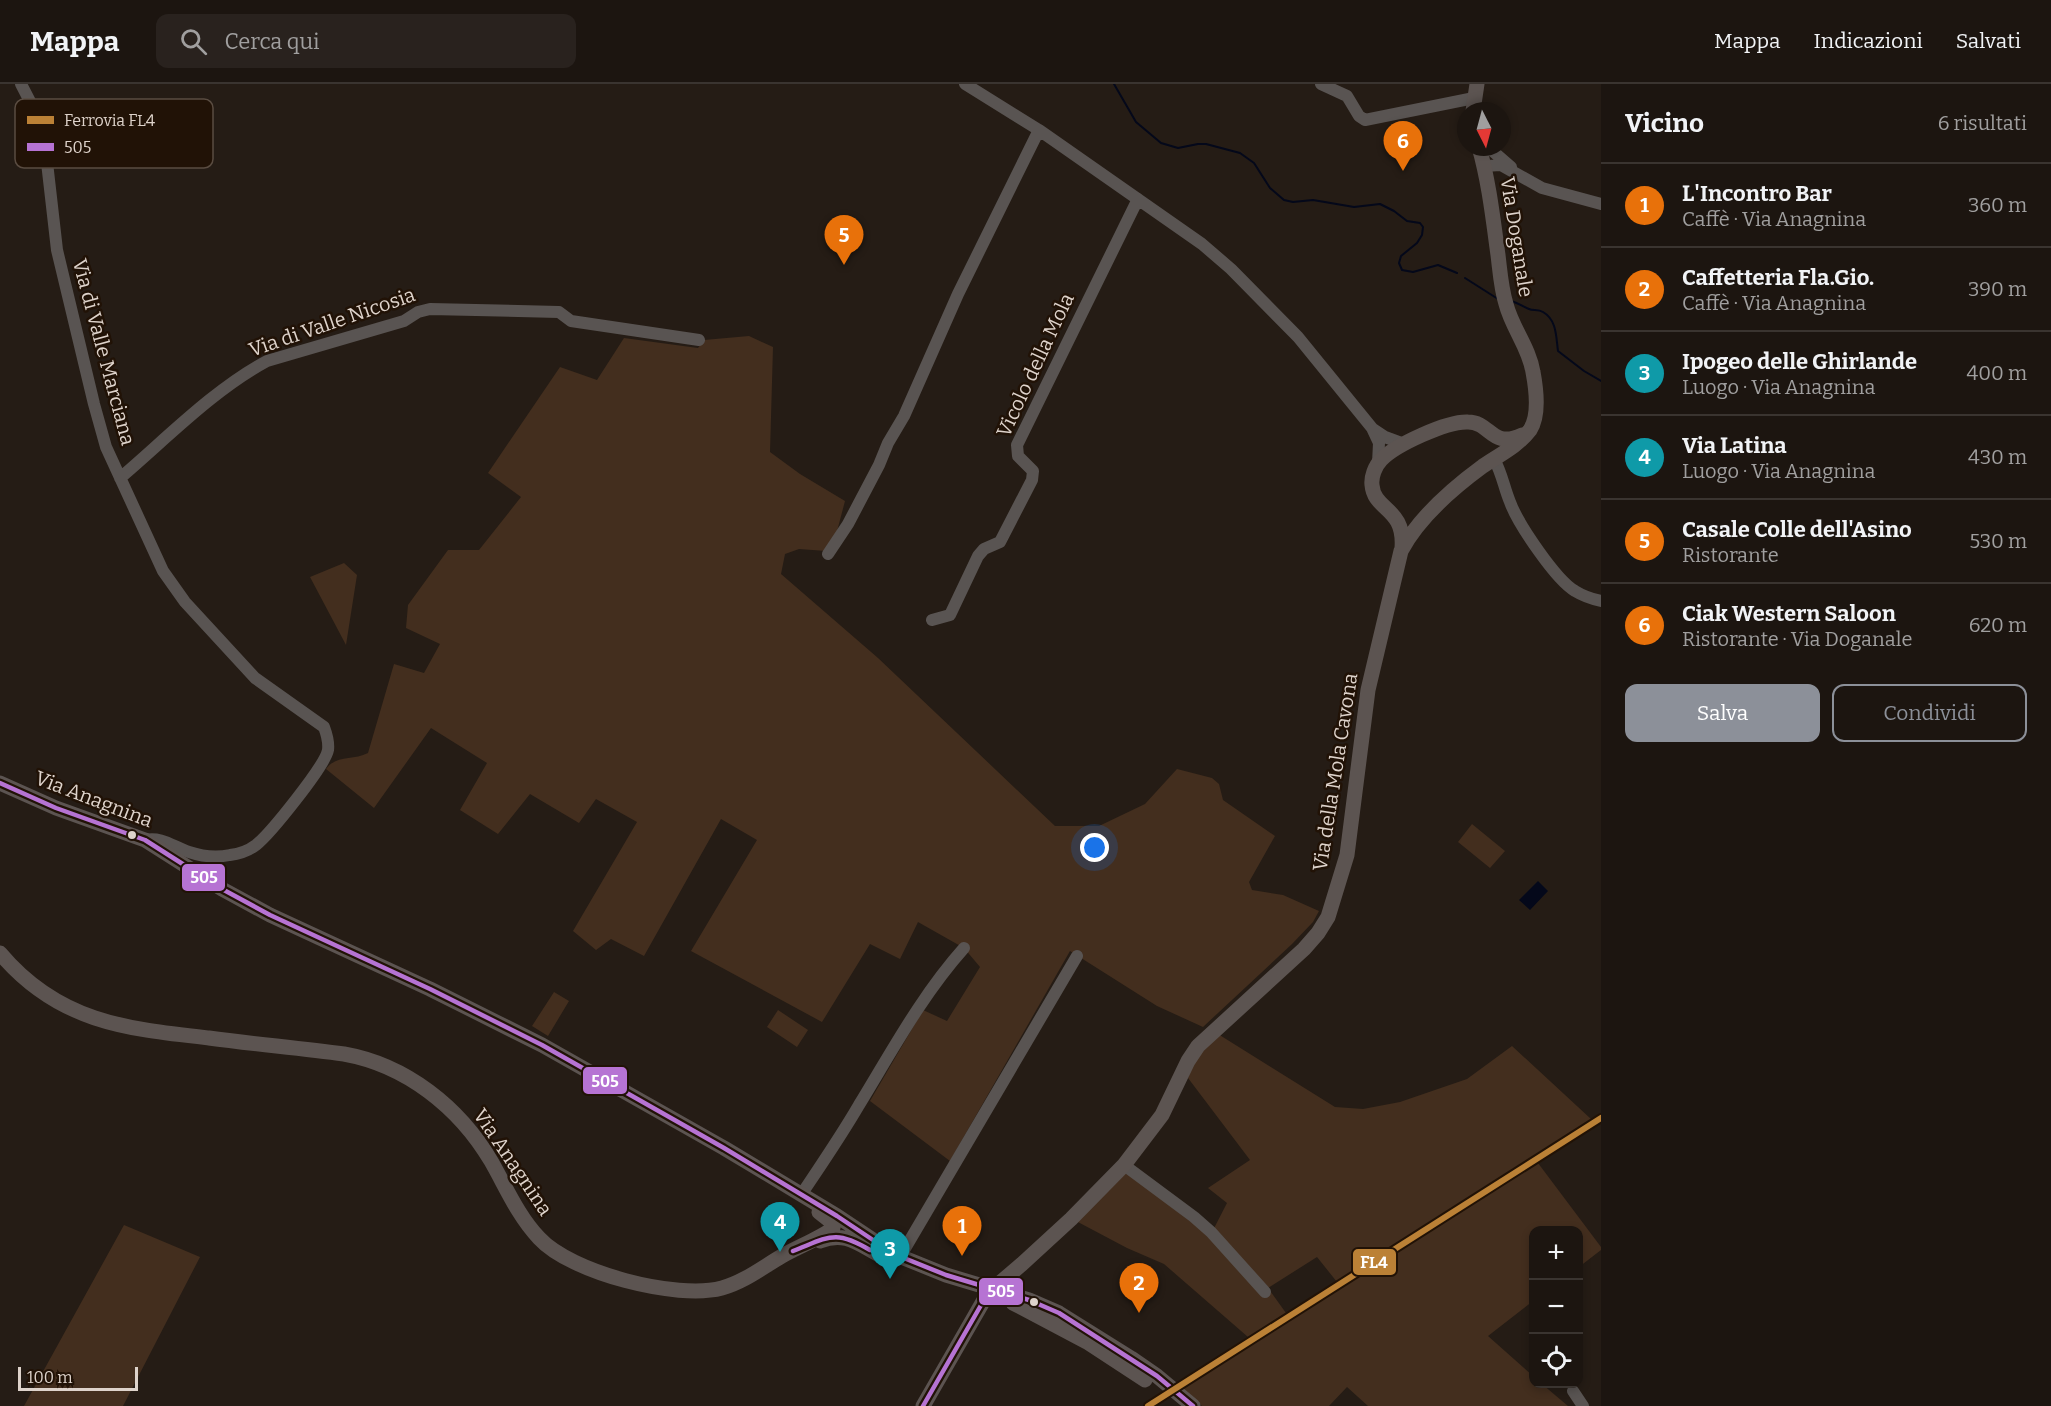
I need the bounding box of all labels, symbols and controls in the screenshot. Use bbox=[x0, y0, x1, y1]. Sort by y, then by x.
search box bbox=[156, 14, 576, 68]
text: Mappa bbox=[30, 25, 120, 58]
icon: search bbox=[177, 25, 210, 58]
text: Cerca qui bbox=[225, 28, 320, 55]
text: Mappa bbox=[1714, 28, 1780, 54]
text: Indicazioni bbox=[1813, 28, 1923, 54]
text: Salvati bbox=[1956, 28, 2021, 54]
legend bbox=[15, 99, 213, 168]
north arrow bbox=[1457, 102, 1511, 156]
text: Vicino bbox=[1625, 108, 1704, 139]
text: Ferrovia FL4 bbox=[64, 111, 156, 130]
text: 6 risultati bbox=[1938, 111, 2027, 135]
pin: 6 bbox=[1384, 122, 1422, 171]
text: 505 bbox=[64, 138, 91, 157]
street label: Via Doganale bbox=[1496, 175, 1538, 299]
text: L'Incontro Bar bbox=[1682, 180, 1832, 207]
text: 1 bbox=[1640, 193, 1649, 217]
text: 360 m bbox=[1968, 193, 2027, 217]
text: Caffè · Via Anagnina bbox=[1682, 207, 1866, 231]
pin: 5 bbox=[824, 216, 864, 265]
street label: Via di Valle Marciana bbox=[68, 256, 140, 448]
text: Caffetteria Fla.Gio. bbox=[1682, 264, 1874, 291]
text: 2 bbox=[1639, 277, 1650, 301]
text: 390 m bbox=[1968, 277, 2027, 301]
street label: Via di Valle Nicosia bbox=[246, 282, 418, 362]
street label: Vicolo della Mola bbox=[991, 289, 1079, 441]
text: Caffè · Via Anagnina bbox=[1682, 291, 1866, 315]
text: Ipogeo delle Ghirlande bbox=[1682, 348, 1917, 375]
text: 3 bbox=[1639, 361, 1650, 385]
text: 400 m bbox=[1967, 361, 2027, 385]
text: Luogo · Via Anagnina bbox=[1682, 375, 1875, 399]
text: Via Latina bbox=[1682, 432, 1787, 459]
text: 4 bbox=[1638, 445, 1651, 469]
text: 430 m bbox=[1968, 445, 2027, 469]
text: Luogo · Via Anagnina bbox=[1682, 459, 1875, 483]
text: Casale Colle dell'Asino bbox=[1682, 516, 1912, 543]
text: 5 bbox=[1639, 529, 1650, 553]
text: 530 m bbox=[1969, 529, 2027, 553]
text: Ristorante bbox=[1682, 543, 1779, 567]
text: Ciak Western Saloon bbox=[1682, 600, 1896, 627]
text: 6 bbox=[1639, 613, 1650, 637]
text: 620 m bbox=[1969, 613, 2027, 637]
text: Ristorante · Via Doganale bbox=[1682, 627, 1912, 651]
street label: Via della Mola Cavona bbox=[1307, 671, 1363, 873]
button: Salva bbox=[1625, 684, 1820, 742]
button: Condividi bbox=[1832, 684, 2027, 742]
street label: Via Anagnina bbox=[32, 766, 156, 832]
unlabelled marker bbox=[126, 829, 138, 841]
your location bbox=[1080, 833, 1109, 862]
line badge: 505 bbox=[181, 863, 226, 892]
text: 505 bbox=[190, 868, 218, 887]
line badge: 505 bbox=[582, 1066, 628, 1095]
text: 505 bbox=[591, 1072, 619, 1091]
street label: Via Anagnina bbox=[468, 1104, 558, 1220]
pin: 4 bbox=[760, 1202, 800, 1252]
pin: 1 bbox=[942, 1206, 982, 1256]
map controls bbox=[1529, 1226, 1583, 1388]
button: + bbox=[1529, 1226, 1583, 1280]
pin: 3 bbox=[870, 1230, 910, 1279]
line badge: FL4 bbox=[1352, 1248, 1397, 1276]
text: FL4 bbox=[1360, 1253, 1388, 1272]
pin: 2 bbox=[1120, 1264, 1158, 1313]
line badge: 505 bbox=[978, 1277, 1024, 1306]
button: − bbox=[1529, 1280, 1583, 1334]
text: 505 bbox=[987, 1282, 1015, 1301]
unlabelled marker bbox=[1028, 1296, 1040, 1308]
button: locate bbox=[1529, 1334, 1583, 1388]
scale bar bbox=[18, 1364, 138, 1392]
text: 100 m bbox=[27, 1368, 72, 1387]

